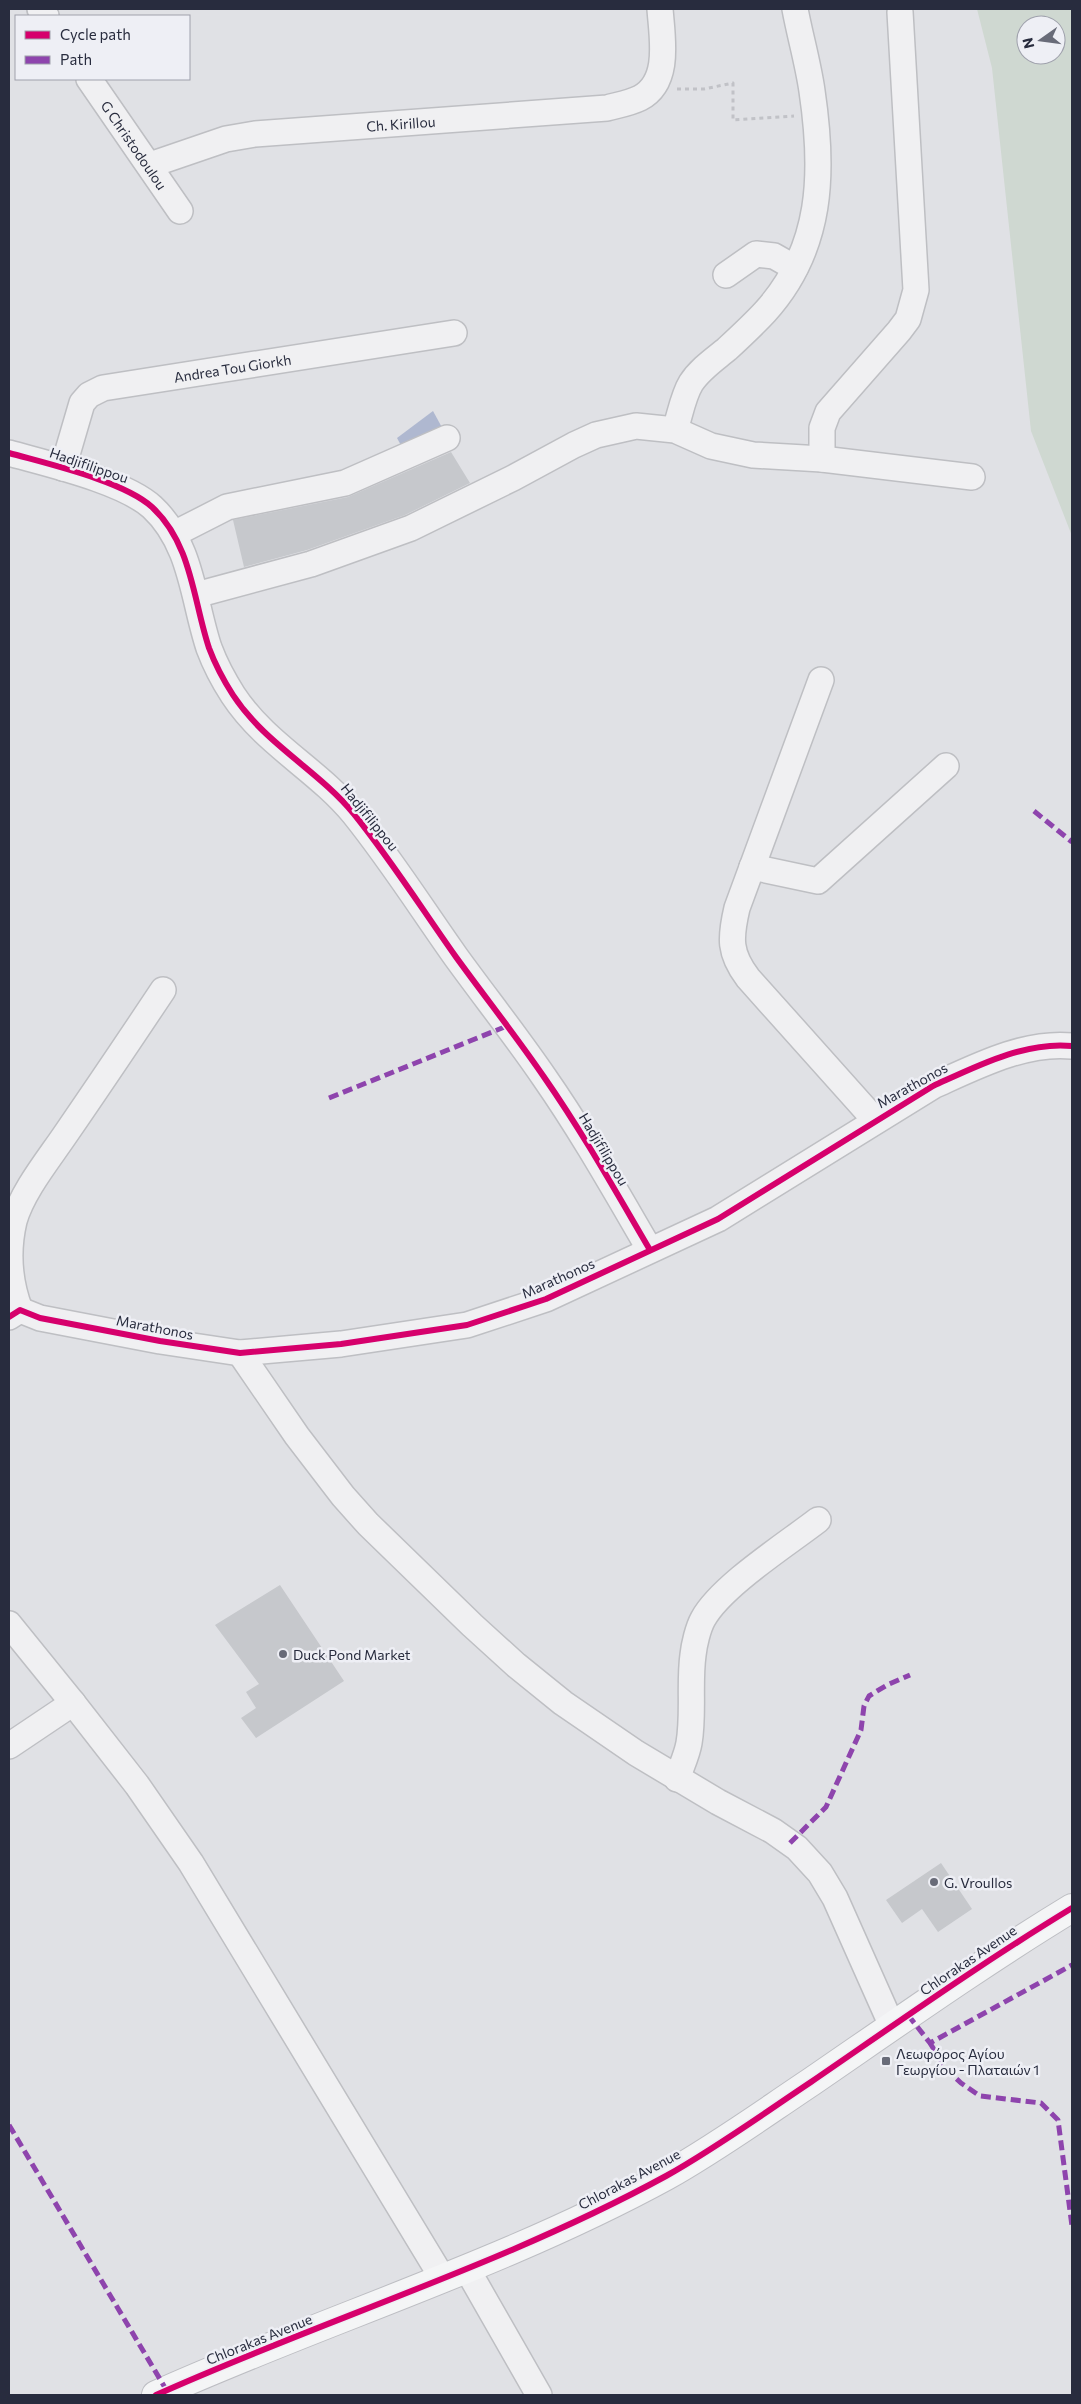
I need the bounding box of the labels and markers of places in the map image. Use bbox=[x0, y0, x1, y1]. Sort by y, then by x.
place label: Duck Pond Market bbox=[293, 1646, 411, 1663]
marker: Duck Pond Market bbox=[277, 1648, 289, 1660]
place label: G. Vroullos bbox=[944, 1874, 1012, 1891]
marker: G. Vroullos bbox=[928, 1876, 940, 1888]
place label: Λεωφόρος Αγίου Γεωργίου - Πλαταιών 1 bbox=[896, 2045, 1039, 2078]
marker: Λεωφόρος Αγίου Γεωργίου - Πλαταιών 1 bbox=[880, 2055, 892, 2067]

